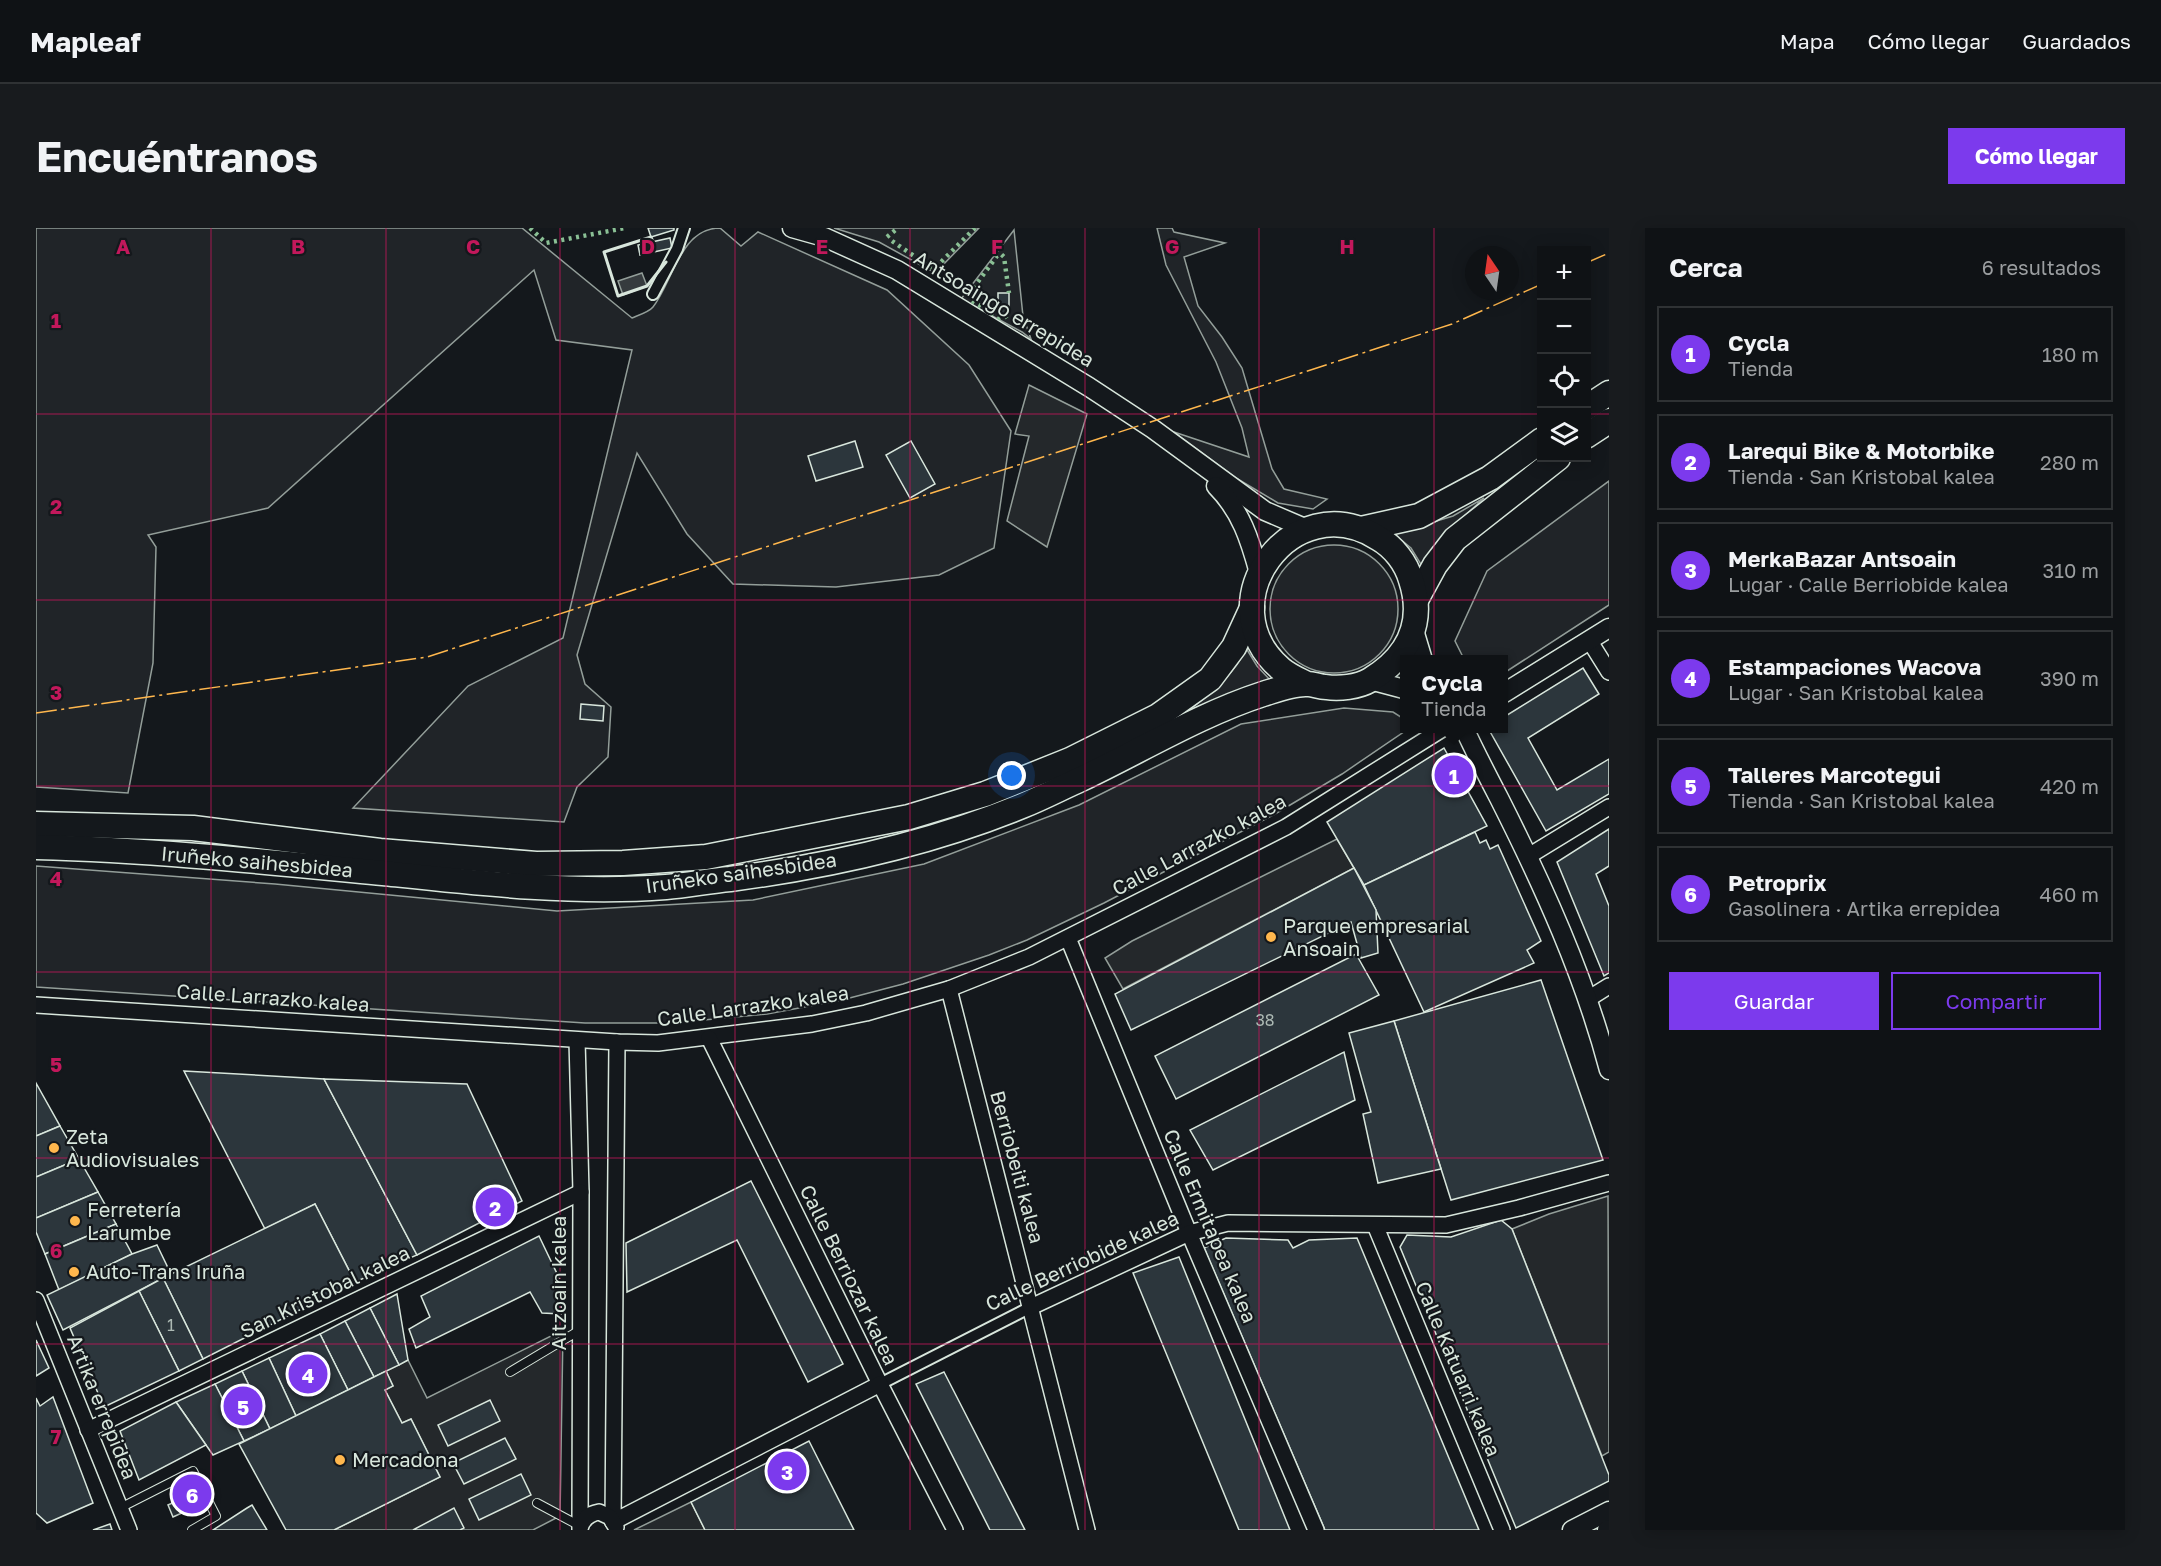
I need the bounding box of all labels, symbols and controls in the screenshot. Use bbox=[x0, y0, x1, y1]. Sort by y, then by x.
text: Mapleaf bbox=[30, 25, 141, 58]
text: Mapa bbox=[1780, 28, 1835, 54]
text: Cómo llegar bbox=[1868, 28, 1989, 54]
text: Guardados bbox=[2022, 28, 2131, 54]
button: Cómo llegar bbox=[1948, 128, 2125, 184]
text: Encuéntranos bbox=[36, 131, 318, 181]
text: A bbox=[116, 234, 130, 258]
text: B bbox=[291, 234, 305, 258]
text: C bbox=[466, 234, 480, 258]
text: D bbox=[641, 234, 655, 258]
text: E bbox=[816, 234, 828, 258]
text: F bbox=[991, 234, 1003, 258]
text: G bbox=[1165, 234, 1179, 258]
text: H bbox=[1339, 234, 1355, 258]
street label: Antsoaingo errepidea bbox=[910, 245, 1099, 371]
north arrow bbox=[1465, 246, 1519, 300]
map controls bbox=[1537, 246, 1591, 462]
button: + bbox=[1537, 246, 1591, 300]
text: Cerca bbox=[1669, 252, 1743, 283]
text: 6 resultados bbox=[1982, 255, 2101, 279]
button: − bbox=[1537, 300, 1591, 354]
text: 1 bbox=[51, 308, 61, 332]
text: Cycla bbox=[1728, 329, 1789, 356]
text: 1 bbox=[1685, 342, 1696, 366]
text: 180 m bbox=[2042, 342, 2099, 366]
button: locate bbox=[1537, 354, 1591, 408]
text: Tienda bbox=[1728, 356, 1793, 380]
button: layers bbox=[1537, 408, 1591, 462]
text: Larequi Bike & Motorbike bbox=[1728, 437, 1994, 464]
text: 2 bbox=[1684, 450, 1697, 474]
text: 280 m bbox=[2040, 450, 2099, 474]
text: Tienda · San Kristobal kalea bbox=[1728, 464, 1995, 488]
text: 2 bbox=[50, 494, 62, 518]
text: MerkaBazar Antsoain bbox=[1728, 545, 1956, 572]
text: 3 bbox=[1684, 558, 1697, 582]
text: 310 m bbox=[2043, 558, 2099, 582]
text: Lugar · Calle Berriobide kalea bbox=[1728, 572, 2009, 596]
text: Estampaciones Wacova bbox=[1728, 653, 1981, 680]
popup bbox=[1400, 655, 1508, 733]
text: 4 bbox=[1684, 666, 1697, 690]
text: 390 m bbox=[2040, 666, 2099, 690]
text: Cycla bbox=[1421, 669, 1483, 696]
text: 3 bbox=[50, 680, 62, 704]
text: Lugar · San Kristobal kalea bbox=[1728, 680, 1984, 704]
text: Tienda bbox=[1421, 696, 1487, 720]
pin: 1 bbox=[1434, 752, 1474, 798]
your location bbox=[997, 761, 1026, 790]
text: Talleres Marcotegui bbox=[1728, 761, 1941, 788]
text: 5 bbox=[1684, 774, 1697, 798]
text: 420 m bbox=[2040, 774, 2099, 798]
street label: Calle Larrazko kalea bbox=[1108, 788, 1290, 900]
text: Tienda · San Kristobal kalea bbox=[1728, 788, 1995, 812]
street label: Iruñeko saihesbidea bbox=[160, 841, 354, 881]
street label: Iruñeko saihesbidea bbox=[644, 847, 838, 897]
text: 4 bbox=[50, 866, 62, 890]
text: Petroprix bbox=[1728, 869, 1827, 896]
text: 6 bbox=[1684, 882, 1697, 906]
text: 460 m bbox=[2040, 882, 2099, 906]
text: Gasolinera · Artika errepidea bbox=[1728, 896, 2000, 920]
place label: Parque empresarial Ansoain bbox=[1283, 913, 1469, 960]
marker: Parque empresarial Ansoain bbox=[1264, 930, 1278, 944]
button: Guardar bbox=[1669, 972, 1879, 1030]
button: Compartir bbox=[1891, 972, 2101, 1030]
street label: Calle Larrazko kalea bbox=[176, 978, 370, 1016]
street label: Calle Larrazko kalea bbox=[655, 980, 850, 1030]
house number: 38 bbox=[1255, 1010, 1275, 1030]
text: 5 bbox=[50, 1052, 62, 1076]
street label: Berriobeiti kalea bbox=[986, 1088, 1050, 1246]
place label: Zeta Audiovisuales bbox=[66, 1124, 199, 1171]
street label: Calle Ermitapea kalea bbox=[1159, 1125, 1263, 1326]
marker: Zeta Audiovisuales bbox=[47, 1141, 61, 1155]
street label: Calle Berriozar kalea bbox=[796, 1180, 904, 1369]
pin: 2 bbox=[476, 1184, 514, 1230]
place label: Ferretería Larumbe bbox=[87, 1197, 181, 1244]
street label: Calle Berriobide kalea bbox=[981, 1205, 1182, 1315]
marker: Ferretería Larumbe bbox=[68, 1214, 82, 1228]
street label: Aitzoain kalea bbox=[546, 1216, 570, 1350]
text: 6 bbox=[50, 1238, 62, 1262]
street label: San Kristobal kalea bbox=[236, 1240, 413, 1343]
place label: Auto-Trans Iruña bbox=[86, 1259, 245, 1283]
marker: Auto-Trans Iruña bbox=[67, 1265, 81, 1279]
street label: Calle Katuarri kalea bbox=[1411, 1278, 1507, 1460]
house number: 1 bbox=[167, 1315, 175, 1335]
street label: Artika errepidea bbox=[63, 1331, 143, 1482]
pin: 4 bbox=[288, 1352, 328, 1396]
pin: 5 bbox=[224, 1384, 262, 1428]
text: 7 bbox=[51, 1424, 62, 1448]
place label: Mercadona bbox=[352, 1447, 459, 1471]
pin: 3 bbox=[768, 1448, 807, 1494]
marker: Mercadona bbox=[333, 1453, 347, 1467]
pin: 6 bbox=[172, 1472, 212, 1516]

